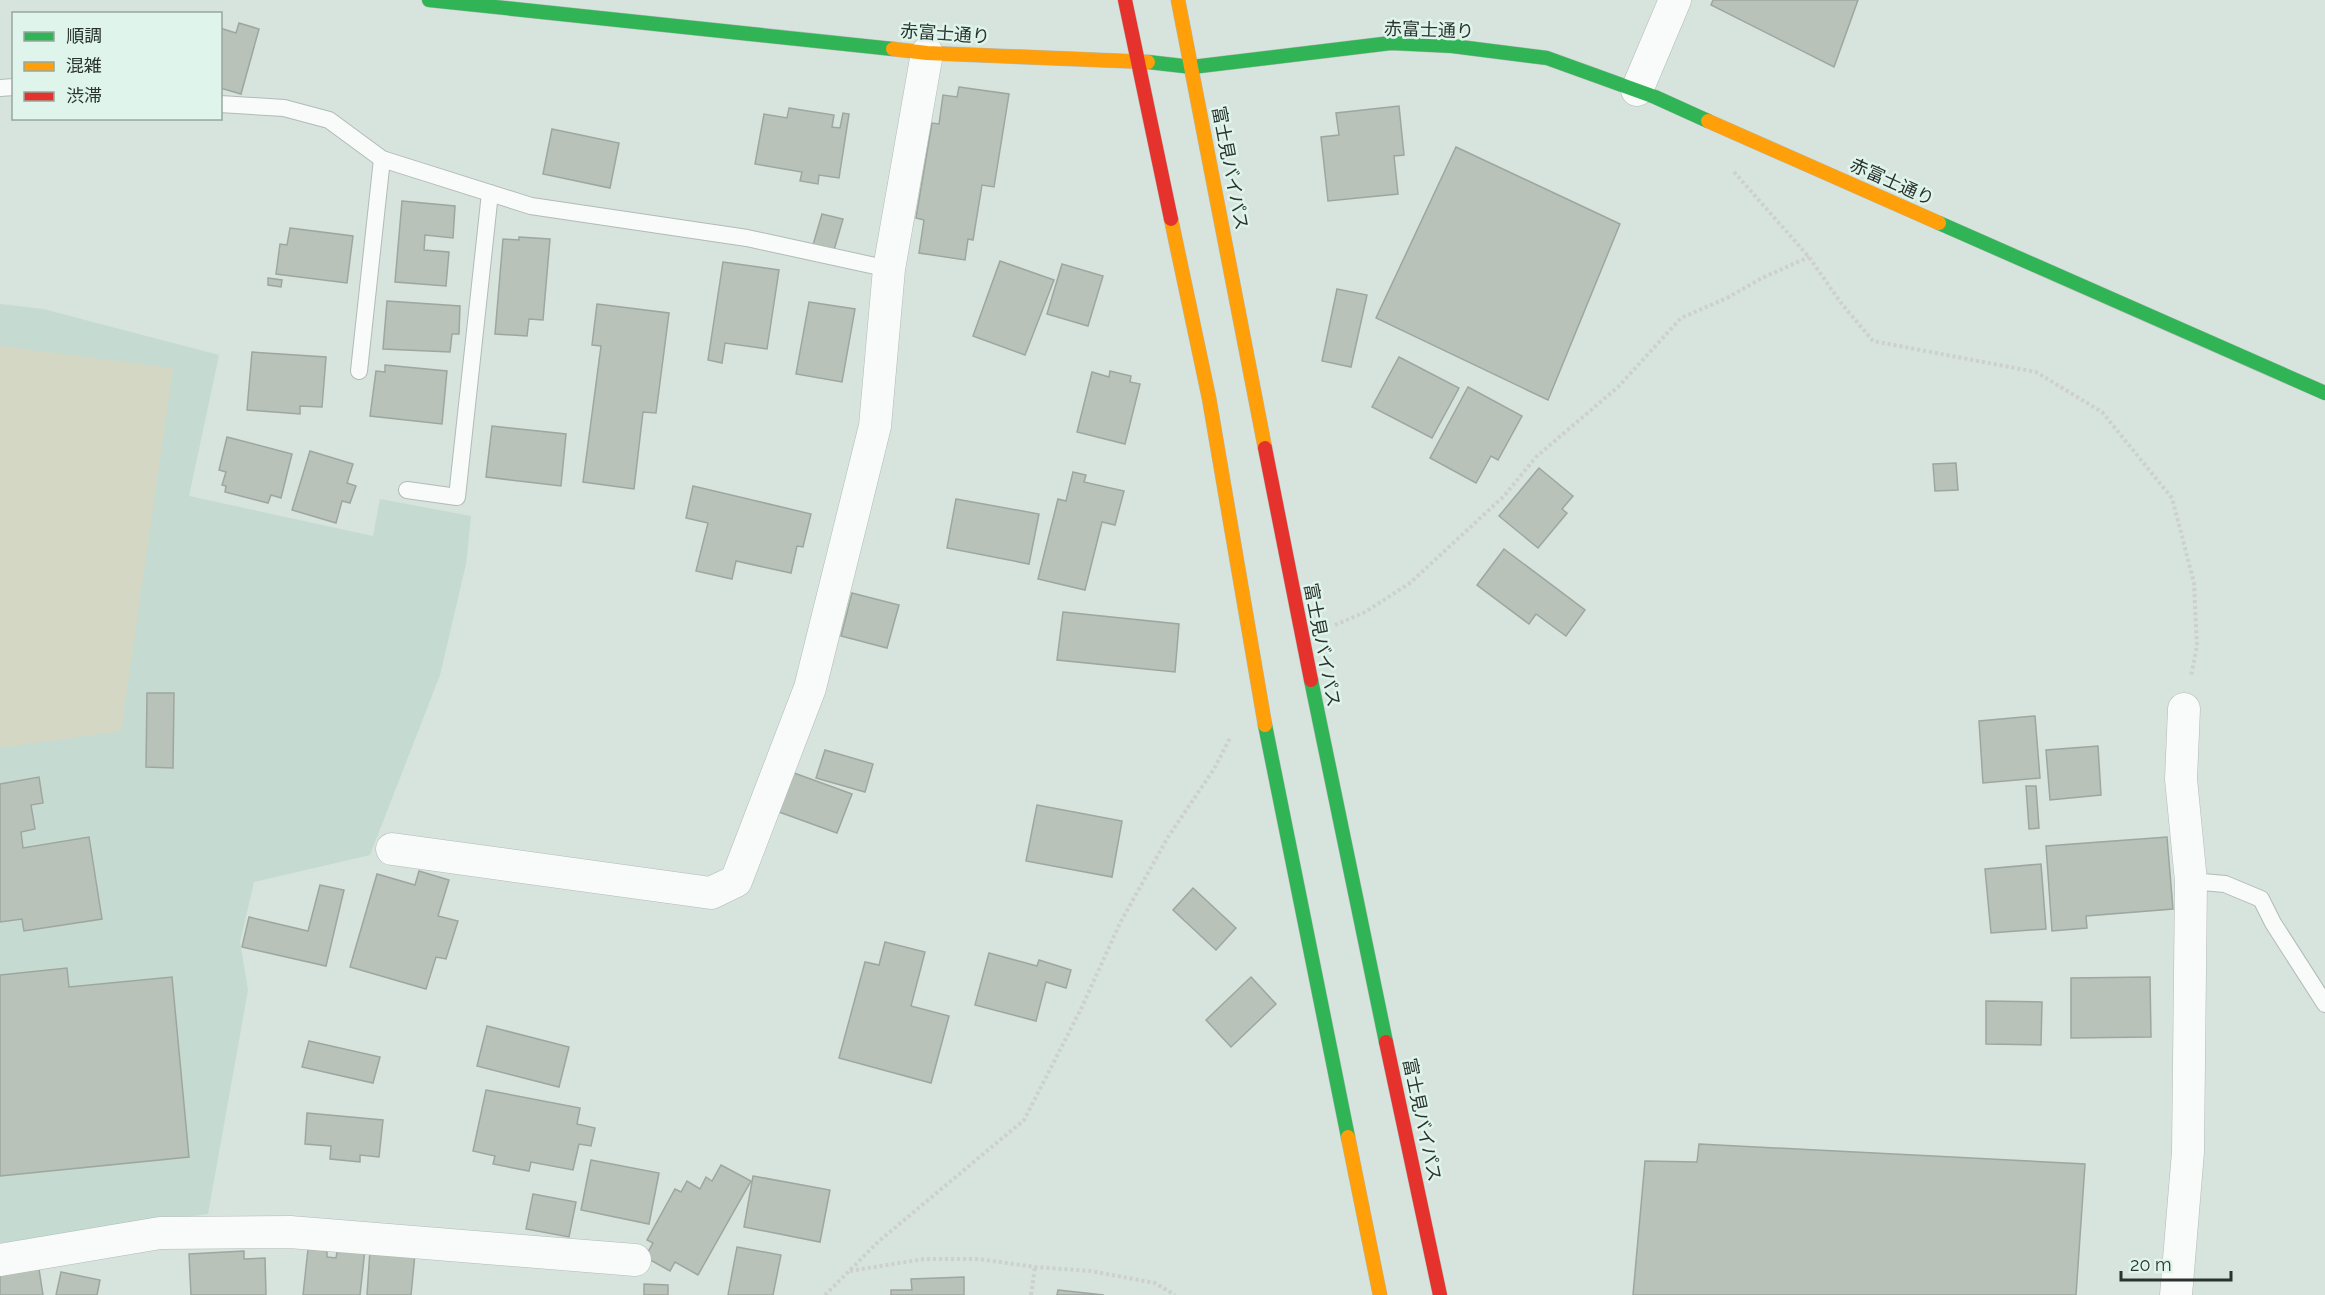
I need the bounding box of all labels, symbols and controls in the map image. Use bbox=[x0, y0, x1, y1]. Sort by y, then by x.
legend bbox=[12, 12, 222, 120]
street label: 赤富士通り bbox=[1384, 17, 1474, 42]
street label: 赤富士通り bbox=[899, 20, 991, 47]
text: 順調 bbox=[66, 25, 102, 46]
text: 混雑 bbox=[66, 55, 102, 76]
text: 渋滞 bbox=[66, 85, 102, 106]
street label: 富士見バイパス bbox=[1208, 104, 1253, 232]
street label: 赤富士通り bbox=[1847, 154, 1938, 209]
street label: 富士見バイパス bbox=[1300, 581, 1345, 709]
street label: 富士見バイパス bbox=[1399, 1056, 1446, 1184]
scale bar bbox=[2121, 1244, 2230, 1282]
text: 20 m bbox=[2130, 1254, 2172, 1275]

